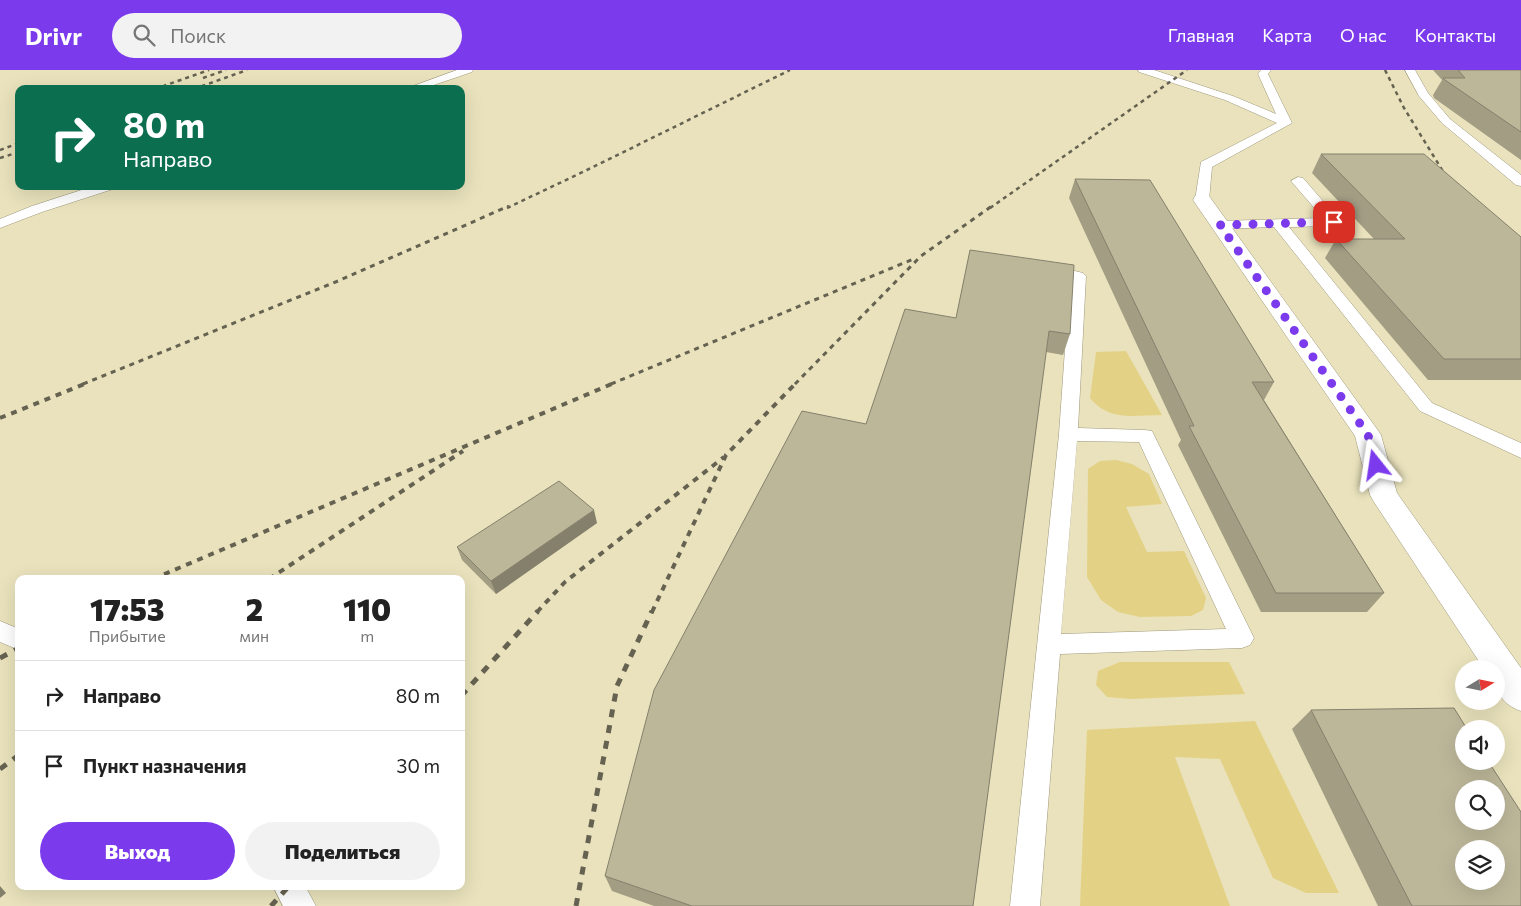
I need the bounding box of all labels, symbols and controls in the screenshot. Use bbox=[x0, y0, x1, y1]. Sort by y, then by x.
search box bbox=[112, 13, 462, 58]
text: Drivr bbox=[25, 21, 82, 50]
icon: search bbox=[130, 21, 158, 49]
text: Поиск bbox=[170, 24, 226, 47]
text: Главная bbox=[1168, 24, 1234, 46]
text: Карта bbox=[1262, 24, 1312, 46]
text: О нас bbox=[1340, 24, 1387, 46]
text: Контакты bbox=[1415, 24, 1496, 46]
text: 80 m bbox=[123, 102, 205, 145]
icon: right bbox=[40, 105, 105, 170]
text: Направо bbox=[123, 145, 213, 172]
pin bbox=[1313, 201, 1355, 243]
icon: arrive bbox=[1320, 208, 1348, 236]
position arrow bbox=[1349, 438, 1401, 490]
text: 17:53 bbox=[90, 590, 165, 627]
text: 2 bbox=[246, 590, 263, 627]
text: 110 bbox=[343, 590, 391, 627]
text: Прибытие bbox=[89, 626, 166, 645]
text: мин bbox=[240, 626, 269, 645]
text: m bbox=[360, 626, 374, 645]
north arrow bbox=[1455, 660, 1505, 710]
map controls bbox=[1455, 660, 1505, 890]
icon: right bbox=[40, 682, 68, 710]
text: Направо bbox=[83, 684, 161, 707]
text: 80 m bbox=[396, 684, 440, 707]
button: sound bbox=[1455, 720, 1505, 770]
icon: arrive bbox=[40, 752, 68, 780]
text: Пункт назначения bbox=[83, 754, 246, 777]
text: 30 m bbox=[397, 754, 440, 777]
button: search bbox=[1455, 780, 1505, 830]
button: Выход bbox=[40, 822, 235, 880]
button: Поделиться bbox=[245, 822, 440, 880]
button: layers bbox=[1455, 840, 1505, 890]

